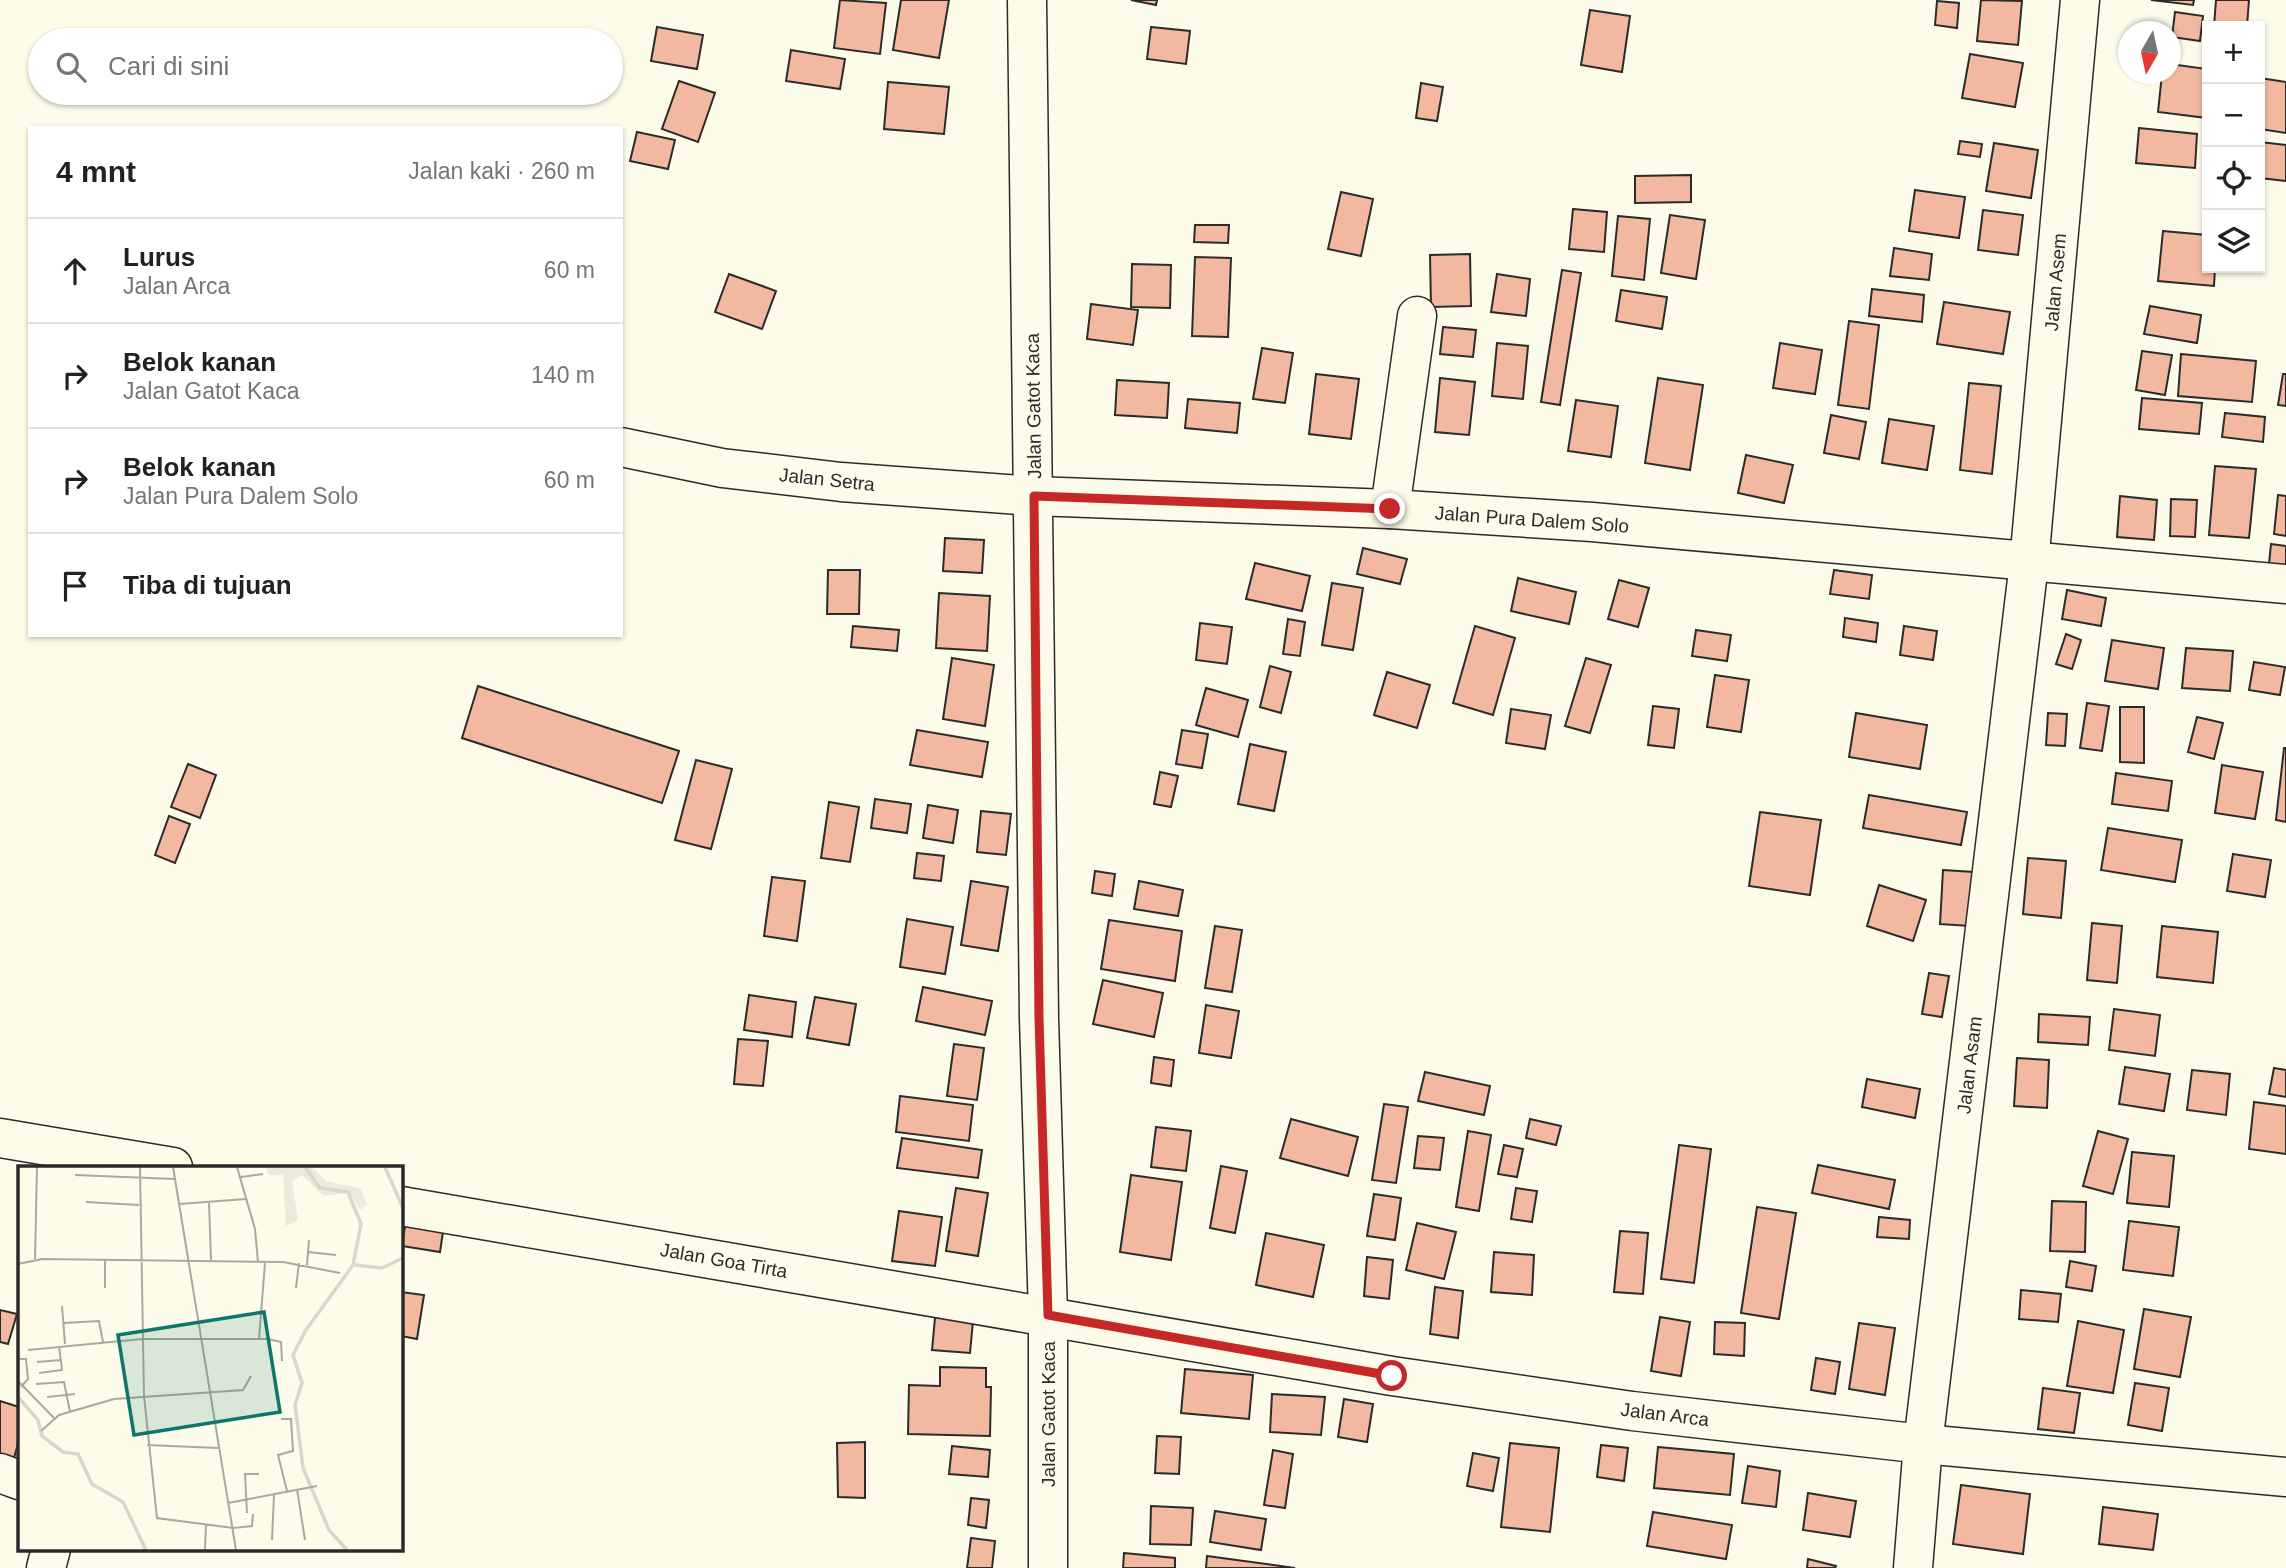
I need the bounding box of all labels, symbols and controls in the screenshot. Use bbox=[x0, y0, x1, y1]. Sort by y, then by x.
north arrow bbox=[2118, 21, 2181, 84]
map controls bbox=[2202, 21, 2265, 273]
button: + bbox=[2202, 21, 2265, 84]
search box bbox=[28, 28, 623, 105]
icon: search bbox=[52, 48, 90, 86]
text: Cari di sini bbox=[108, 51, 229, 81]
button: − bbox=[2202, 84, 2265, 147]
button: locate bbox=[2202, 147, 2265, 210]
text: 4 mnt bbox=[56, 155, 136, 188]
text: Jalan kaki · 260 m bbox=[408, 158, 595, 184]
button: layers bbox=[2202, 210, 2265, 273]
street label: Jalan Asem bbox=[2041, 232, 2070, 332]
text: Lurus bbox=[123, 242, 195, 272]
icon: ahead bbox=[56, 252, 94, 290]
text: 60 m bbox=[544, 257, 595, 283]
text: Jalan Arca bbox=[123, 273, 230, 299]
street label: Jalan Gatot Kaca bbox=[1022, 333, 1045, 479]
text: Belok kanan bbox=[123, 347, 276, 377]
icon: right bbox=[56, 357, 94, 395]
text: 140 m bbox=[531, 362, 595, 388]
text: Jalan Gatot Kaca bbox=[123, 378, 299, 404]
text: Belok kanan bbox=[123, 452, 276, 482]
icon: right bbox=[56, 462, 94, 500]
street label: Jalan Setra bbox=[778, 464, 876, 495]
text: 60 m bbox=[544, 467, 595, 493]
text: Jalan Pura Dalem Solo bbox=[123, 483, 358, 509]
route end bbox=[1374, 493, 1405, 524]
street label: Jalan Pura Dalem Solo bbox=[1434, 502, 1630, 537]
icon: arrive bbox=[56, 567, 94, 605]
text: Tiba di tujuan bbox=[123, 570, 292, 600]
street label: Jalan Asam bbox=[1953, 1015, 1986, 1115]
inset map bbox=[18, 1166, 402, 1550]
street label: Jalan Goa Tirta bbox=[659, 1239, 790, 1282]
street label: Jalan Gatot Kaca bbox=[1038, 1341, 1059, 1487]
route start bbox=[1376, 1360, 1407, 1391]
street label: Jalan Arca bbox=[1620, 1399, 1711, 1430]

